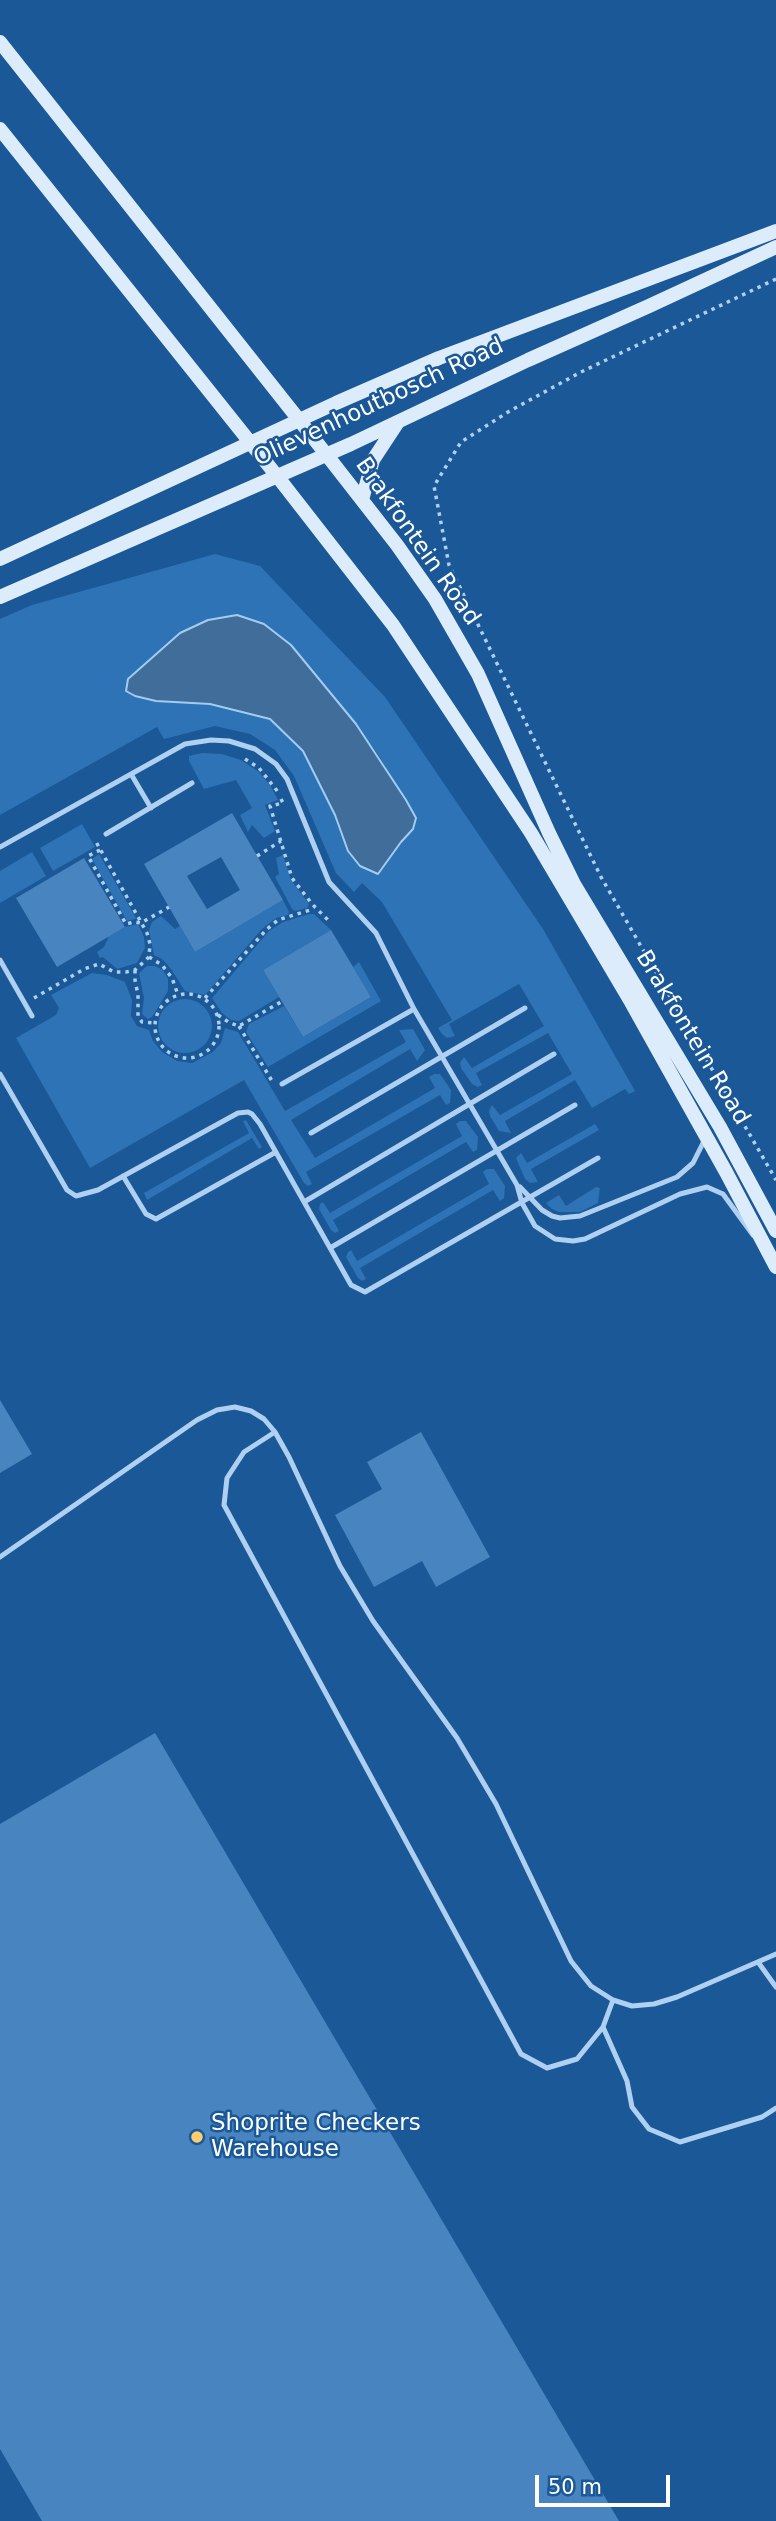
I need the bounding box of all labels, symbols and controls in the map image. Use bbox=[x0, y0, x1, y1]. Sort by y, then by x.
street label: Olievenhoutbosch Road bbox=[250, 333, 508, 473]
street label: Brakfontein Road bbox=[349, 453, 485, 631]
street label: Brakfontein Road bbox=[629, 946, 755, 1130]
place label: Shoprite Checkers Warehouse bbox=[211, 2110, 421, 2164]
marker: Shoprite Checkers Warehouse bbox=[189, 2129, 205, 2145]
scale bar bbox=[538, 2462, 673, 2506]
text: 50 m bbox=[548, 2475, 602, 2499]

